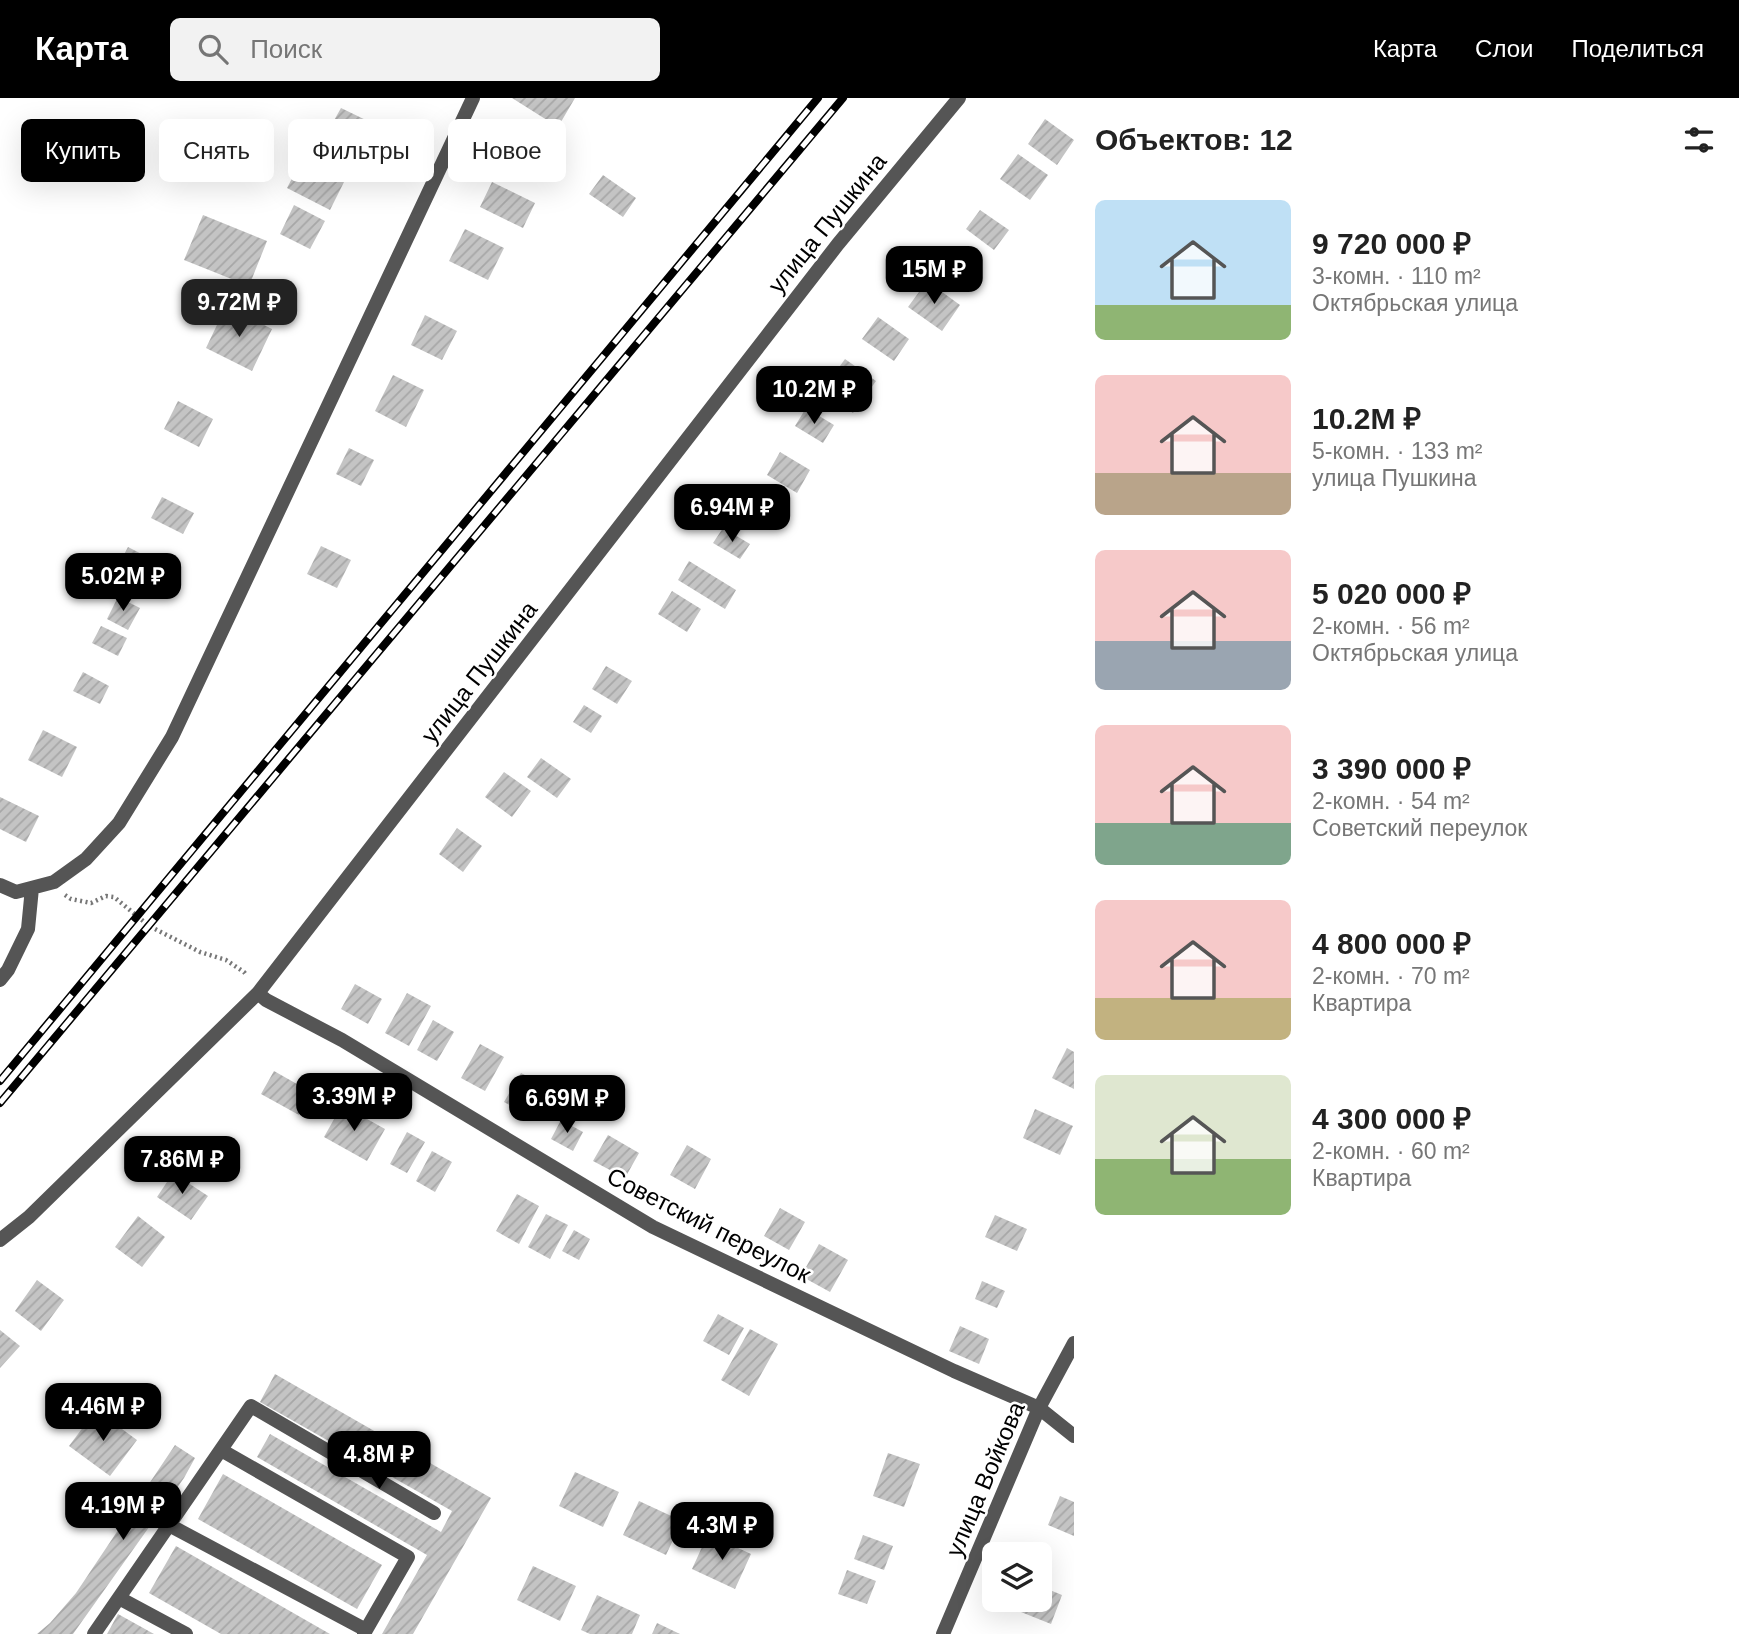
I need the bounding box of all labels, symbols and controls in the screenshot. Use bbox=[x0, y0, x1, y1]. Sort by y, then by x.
search box bbox=[170, 18, 660, 81]
text: Карта bbox=[35, 30, 128, 67]
icon: search bbox=[194, 30, 232, 68]
text: Поиск bbox=[250, 34, 322, 64]
text: Карта bbox=[1373, 35, 1437, 62]
text: Слои bbox=[1475, 35, 1533, 62]
text: Поделиться bbox=[1571, 35, 1704, 62]
chip: Купить bbox=[21, 119, 145, 182]
chip: Снять bbox=[159, 119, 274, 182]
chip: Фильтры bbox=[288, 119, 434, 182]
chip: Новое bbox=[448, 119, 566, 182]
icon: filters bbox=[1680, 121, 1718, 159]
text: Объектов: 12 bbox=[1095, 123, 1293, 156]
street label: улица Пушкина bbox=[762, 147, 892, 298]
text: 9 720 000 ₽ bbox=[1312, 227, 1471, 260]
icon: home bbox=[1151, 228, 1235, 312]
pin: 15M ₽ bbox=[885, 246, 983, 306]
text: 15M ₽ bbox=[902, 256, 966, 282]
text: 3-комн. · 110 m² bbox=[1312, 263, 1481, 289]
pin: 9.72M ₽ bbox=[174, 280, 304, 339]
text: 9.72M ₽ bbox=[197, 289, 281, 315]
text: Октябрьская улица bbox=[1312, 290, 1518, 316]
pin: 10.2M ₽ bbox=[749, 366, 879, 426]
text: 10.2M ₽ bbox=[772, 376, 856, 402]
text: 10.2M ₽ bbox=[1312, 402, 1421, 435]
icon: home bbox=[1151, 403, 1235, 487]
text: 5-комн. · 133 m² bbox=[1312, 438, 1483, 464]
text: улица Пушкина bbox=[1312, 465, 1477, 491]
pin: 6.94M ₽ bbox=[667, 484, 797, 544]
text: 6.94M ₽ bbox=[690, 494, 774, 520]
pin: 5.02M ₽ bbox=[58, 554, 188, 613]
text: 5.02M ₽ bbox=[81, 563, 165, 589]
text: 5 020 000 ₽ bbox=[1312, 577, 1471, 610]
icon: home bbox=[1151, 578, 1235, 662]
street label: улица Пушкина bbox=[416, 596, 543, 748]
text: 2-комн. · 56 m² bbox=[1312, 613, 1470, 639]
text: Октябрьская улица bbox=[1312, 640, 1518, 666]
text: 3 390 000 ₽ bbox=[1312, 752, 1471, 785]
icon: home bbox=[1151, 753, 1235, 837]
text: 2-комн. · 54 m² bbox=[1312, 788, 1470, 814]
text: Советский переулок bbox=[1312, 815, 1527, 841]
text: 4 800 000 ₽ bbox=[1312, 927, 1471, 960]
icon: home bbox=[1151, 928, 1235, 1012]
text: 2-комн. · 70 m² bbox=[1312, 963, 1470, 989]
text: Квартира bbox=[1312, 990, 1411, 1016]
pin: 3.39M ₽ bbox=[289, 1074, 419, 1133]
pin: 6.69M ₽ bbox=[502, 1076, 632, 1135]
text: 3.39M ₽ bbox=[312, 1083, 396, 1109]
text: 6.69M ₽ bbox=[525, 1085, 609, 1111]
text: 4 300 000 ₽ bbox=[1312, 1102, 1471, 1135]
icon: home bbox=[1151, 1103, 1235, 1187]
pin: 7.86M ₽ bbox=[117, 1136, 247, 1196]
text: 2-комн. · 60 m² bbox=[1312, 1138, 1470, 1164]
text: 7.86M ₽ bbox=[140, 1146, 224, 1172]
street label: Советский переулок bbox=[603, 1162, 816, 1288]
text: Квартира bbox=[1312, 1165, 1411, 1191]
pin: 4.46M ₽ bbox=[38, 1384, 168, 1443]
text: 4.46M ₽ bbox=[61, 1393, 145, 1419]
street label: улица Войкова bbox=[940, 1397, 1030, 1560]
pin: 4.8M ₽ bbox=[322, 1432, 436, 1491]
text: 4.8M ₽ bbox=[344, 1441, 414, 1467]
pin: 4.19M ₽ bbox=[58, 1482, 188, 1542]
text: 4.19M ₽ bbox=[81, 1492, 165, 1518]
pin: 4.3M ₽ bbox=[665, 1502, 779, 1562]
text: 4.3M ₽ bbox=[687, 1512, 757, 1538]
map controls bbox=[982, 1542, 1052, 1612]
button: layers bbox=[982, 1542, 1052, 1612]

